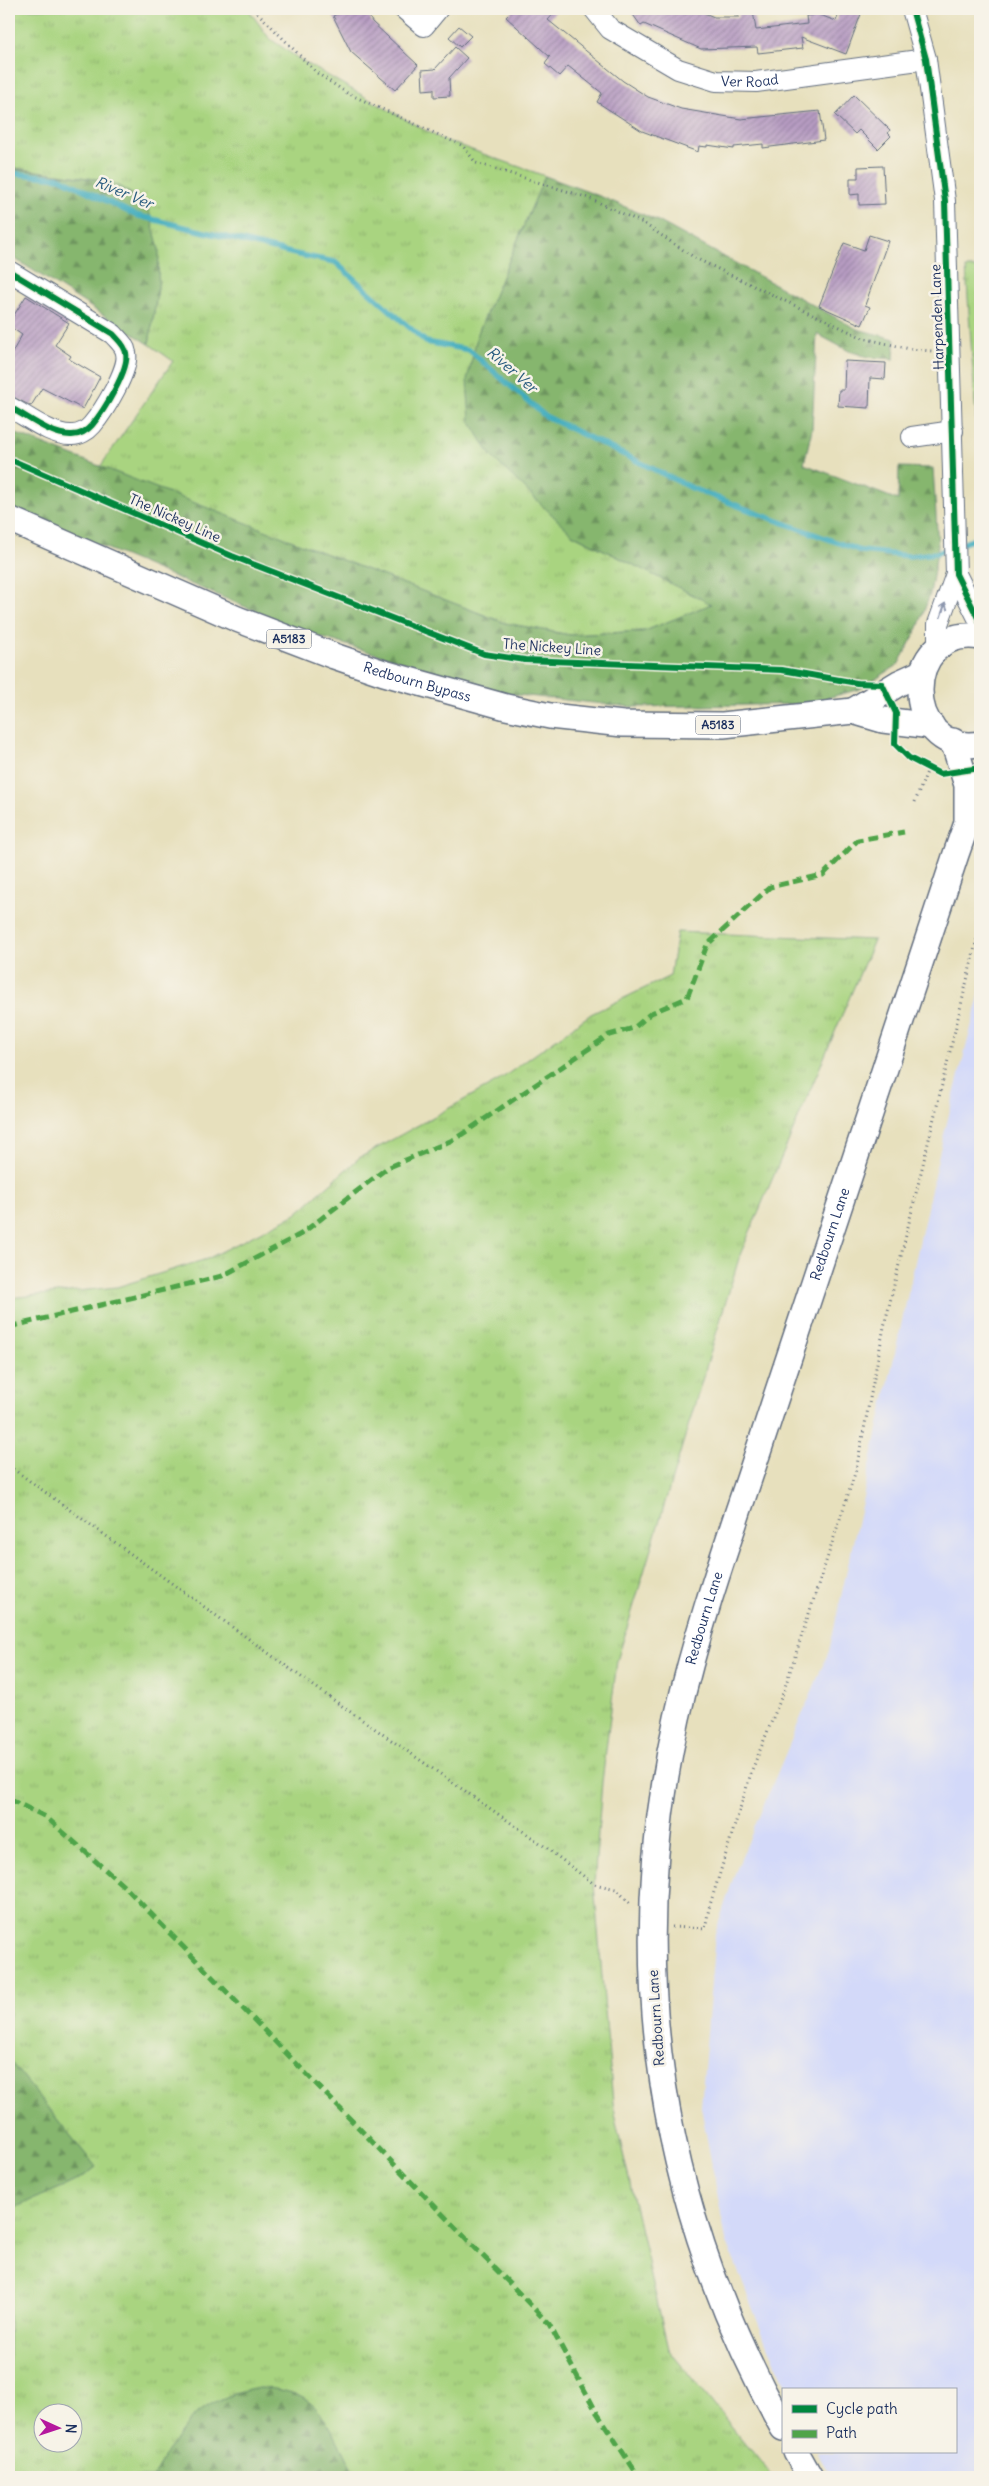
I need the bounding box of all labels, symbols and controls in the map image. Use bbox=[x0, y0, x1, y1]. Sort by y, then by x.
street label: Ver Road bbox=[721, 70, 779, 91]
water label: River Ver bbox=[92, 172, 158, 214]
street label: Harpenden Lane bbox=[926, 264, 948, 370]
water label: River Ver bbox=[483, 342, 543, 398]
street label: The Nickey Line bbox=[126, 490, 224, 546]
one-way arrow bbox=[939, 603, 948, 619]
road number: A5183 bbox=[266, 630, 312, 648]
street label: The Nickey Line bbox=[502, 635, 602, 659]
street label: Redbourn Bypass bbox=[361, 658, 473, 706]
road number: A5183 bbox=[696, 716, 740, 734]
street label: Redbourn Lane bbox=[806, 1186, 853, 1283]
street label: Redbourn Lane bbox=[682, 1569, 727, 1667]
street label: Redbourn Lane bbox=[644, 1969, 668, 2067]
legend bbox=[782, 2388, 956, 2454]
text: Cycle path bbox=[826, 2399, 898, 2418]
north arrow bbox=[32, 2404, 82, 2454]
text: N bbox=[62, 2423, 80, 2434]
text: Path bbox=[826, 2423, 857, 2442]

